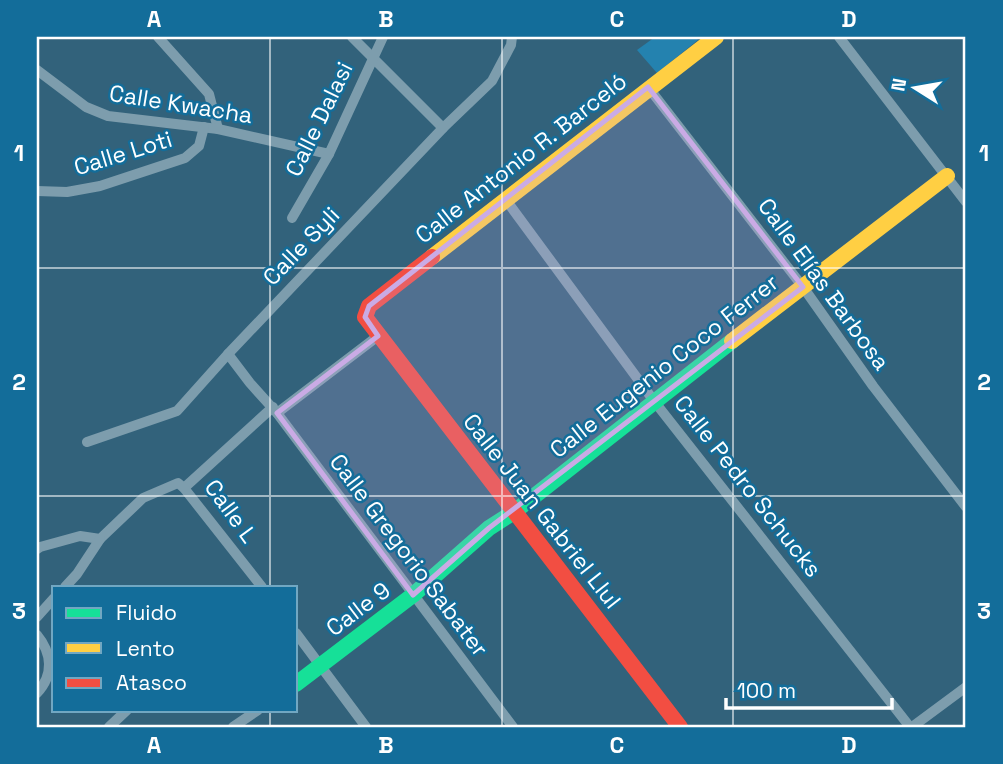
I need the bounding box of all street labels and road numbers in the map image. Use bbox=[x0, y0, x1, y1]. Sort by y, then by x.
street label: Calle Dalasi bbox=[278, 57, 360, 181]
street label: Calle Antonio R. Barceló bbox=[409, 66, 633, 250]
street label: Calle Kwacha bbox=[107, 78, 255, 130]
street label: Calle Loti bbox=[70, 124, 176, 182]
street label: Calle Elías Barbosa bbox=[751, 192, 897, 376]
street label: Calle Syli bbox=[256, 200, 346, 292]
street label: Calle Eugenio Coco Ferrer bbox=[544, 267, 784, 465]
street label: Calle Pedro Schucks bbox=[668, 389, 828, 583]
street label: Calle Juan Gabriel Llul bbox=[456, 407, 628, 615]
street label: Calle Gregorio Sabater bbox=[323, 448, 495, 662]
street label: Calle L bbox=[198, 473, 264, 549]
street label: Calle 9 bbox=[320, 575, 396, 643]

